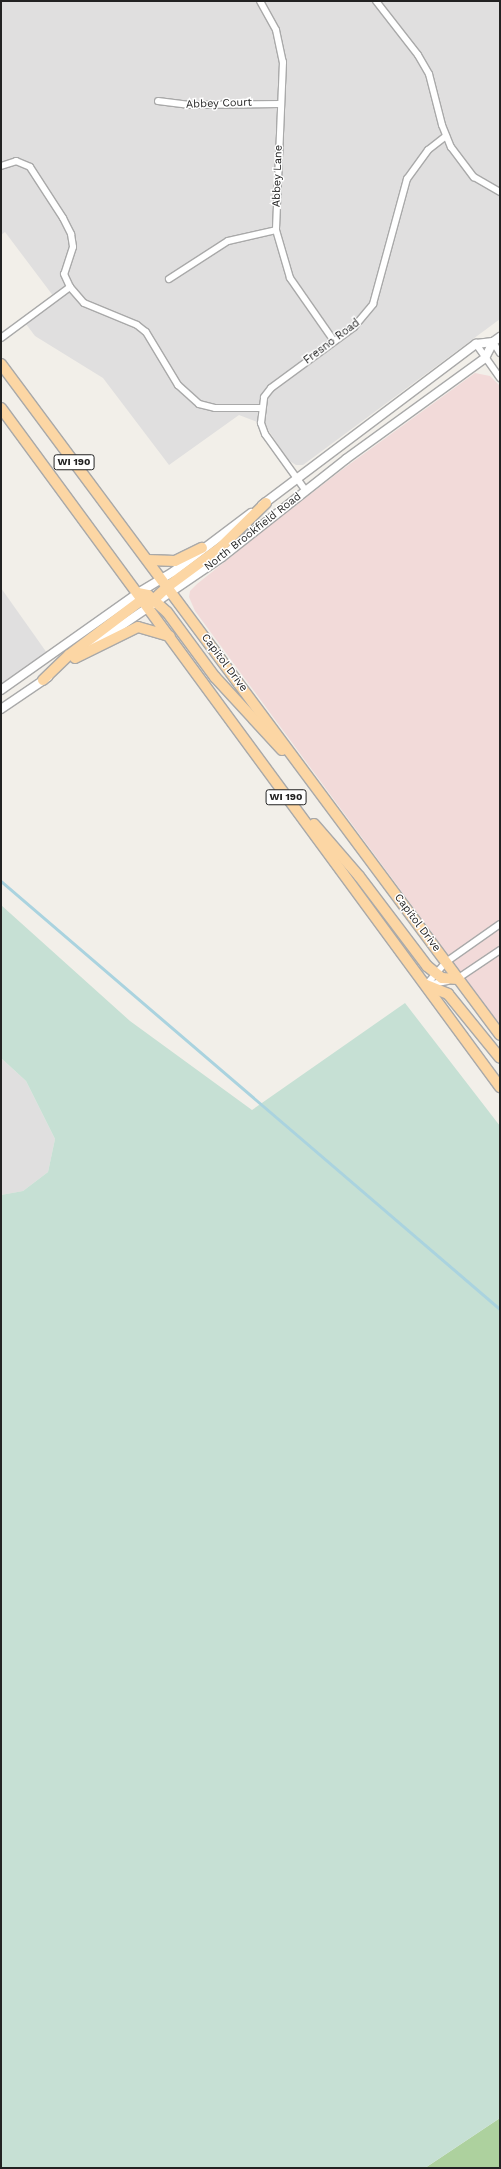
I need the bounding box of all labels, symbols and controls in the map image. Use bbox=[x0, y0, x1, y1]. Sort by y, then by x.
street label: Abbey Court bbox=[186, 96, 252, 112]
street label: Abbey Lane bbox=[270, 145, 286, 207]
street label: Fresno Road bbox=[301, 317, 363, 367]
road number: WI 190 bbox=[53, 454, 95, 470]
street label: North Brookfield Road bbox=[202, 490, 304, 574]
street label: Capitol Drive bbox=[198, 631, 250, 695]
road number: WI 190 bbox=[265, 789, 307, 805]
street label: Capitol Drive bbox=[391, 891, 443, 955]

